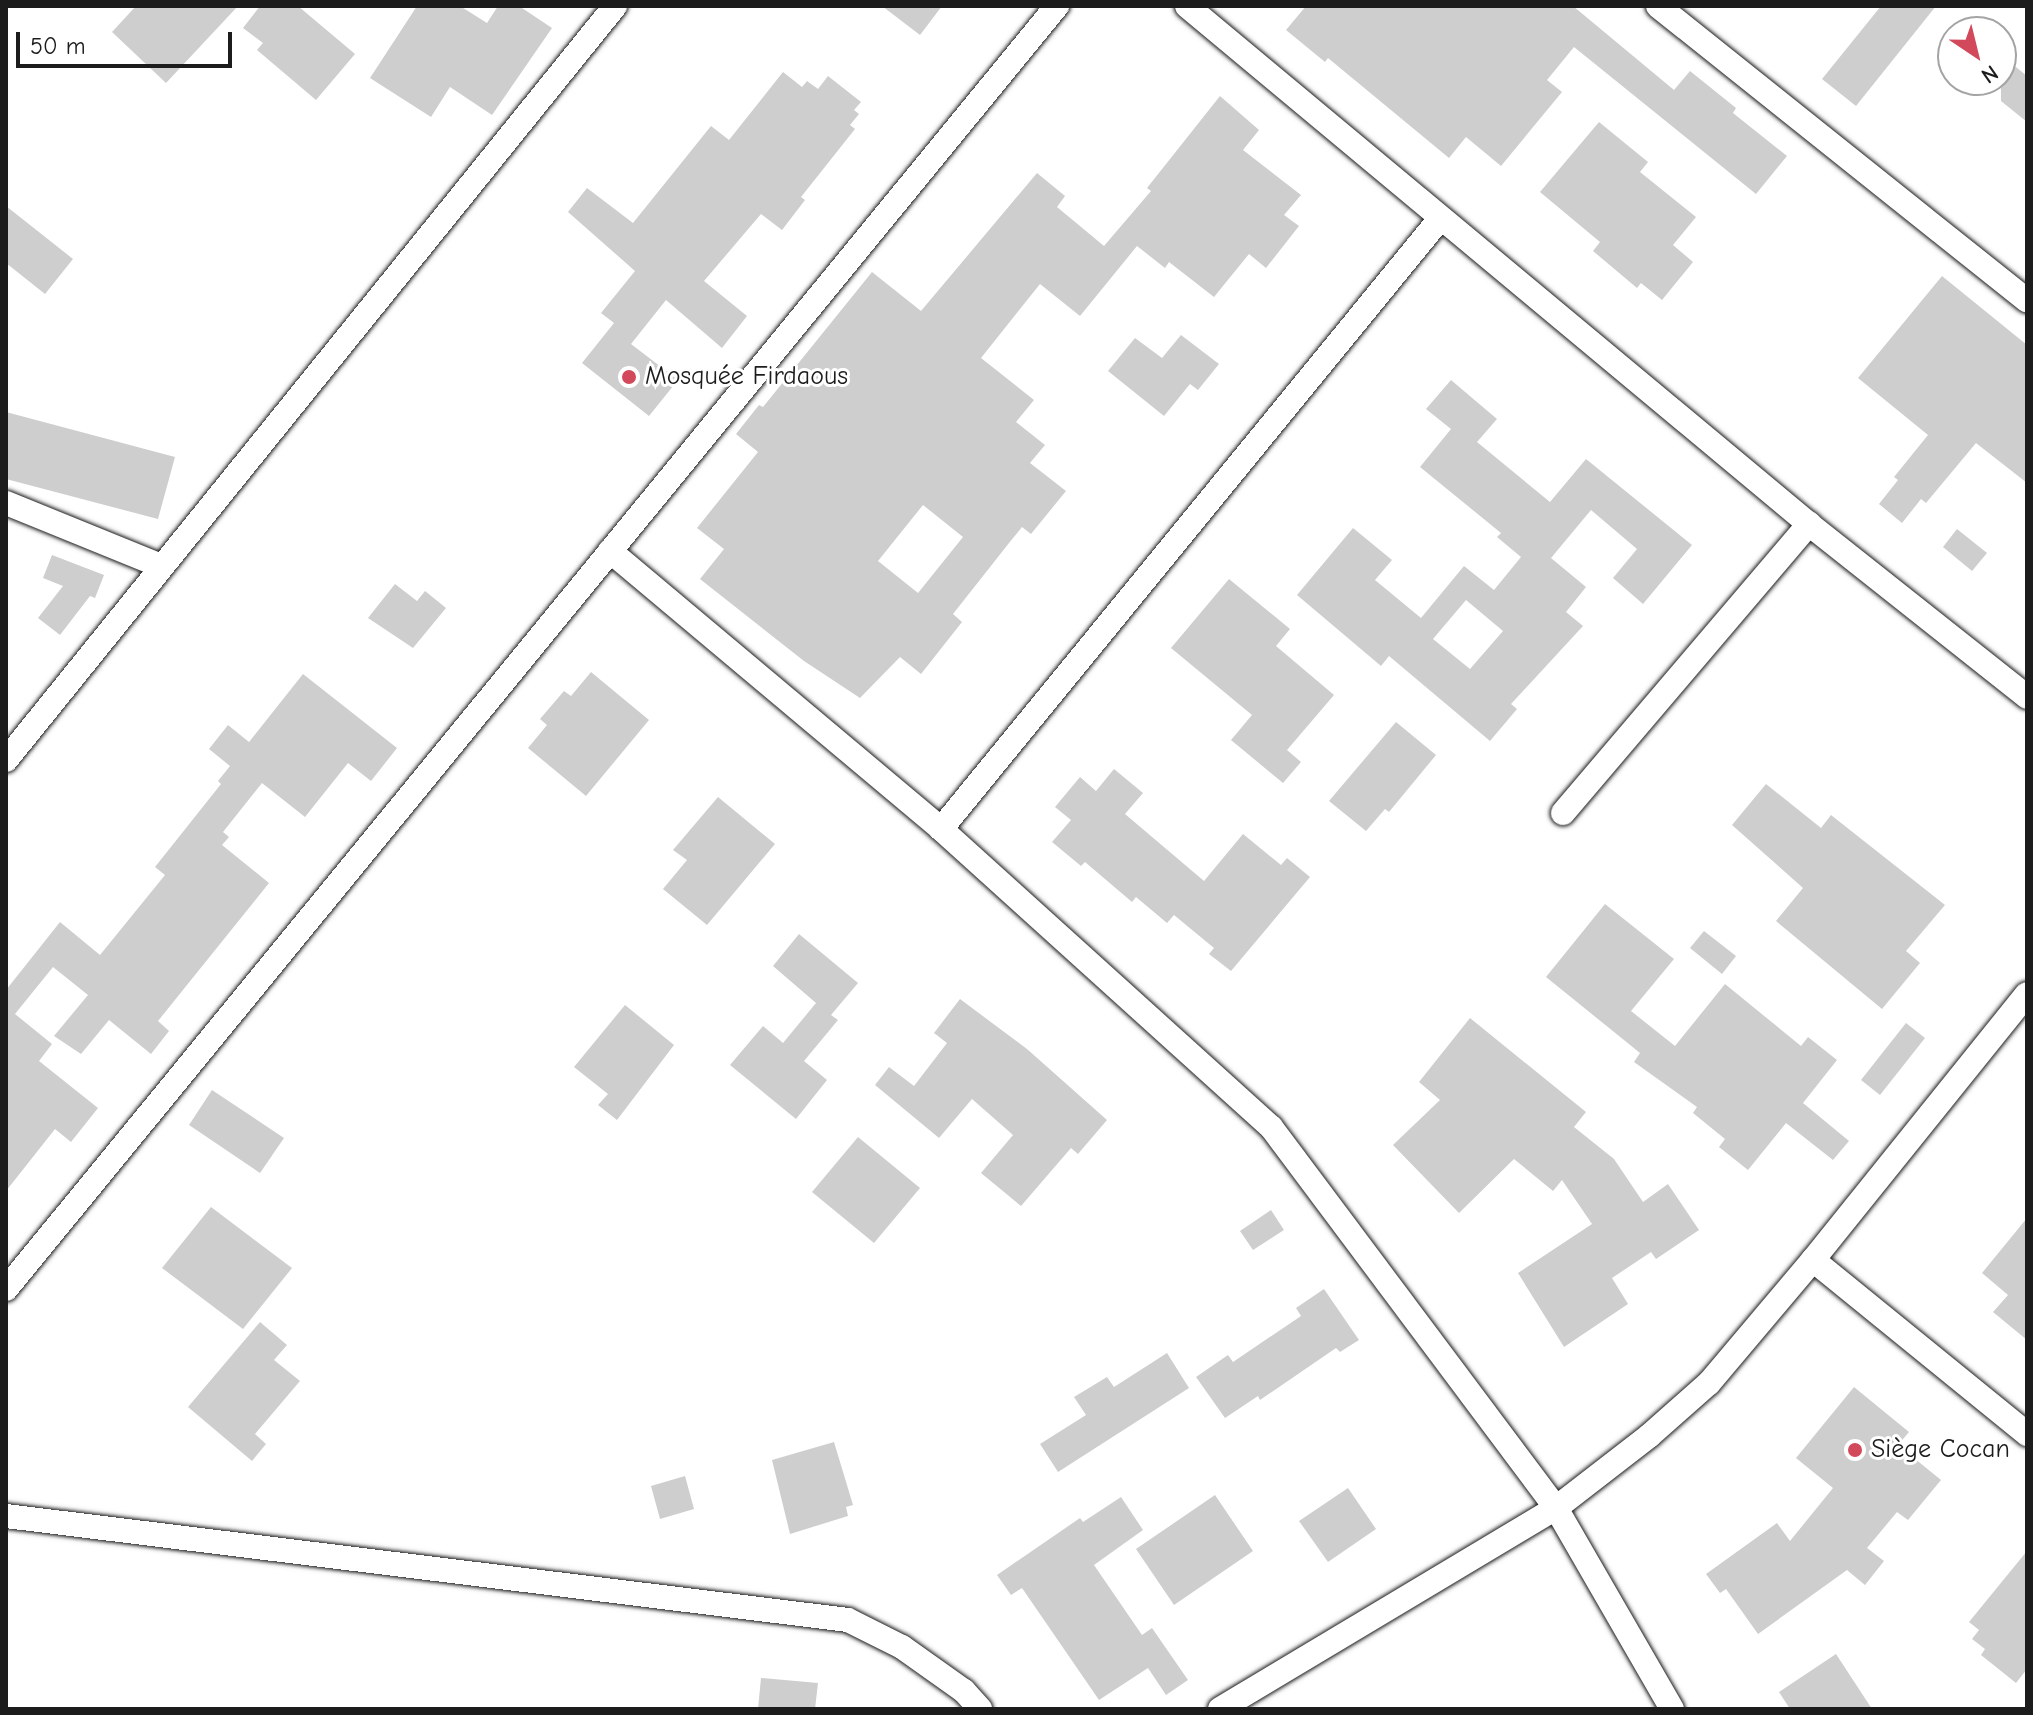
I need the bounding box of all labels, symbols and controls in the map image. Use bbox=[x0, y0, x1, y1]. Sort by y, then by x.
scale bar bbox=[20, 16, 236, 66]
north arrow bbox=[1937, 16, 2017, 96]
text: 50 m bbox=[30, 32, 86, 60]
text: N bbox=[1976, 59, 2003, 89]
place label: Mosquée Firdaous bbox=[645, 361, 848, 393]
marker: Mosquée Firdaous bbox=[620, 368, 638, 386]
place label: Siège Cocan bbox=[1871, 1434, 2010, 1466]
marker: Siège Cocan bbox=[1846, 1441, 1864, 1459]

